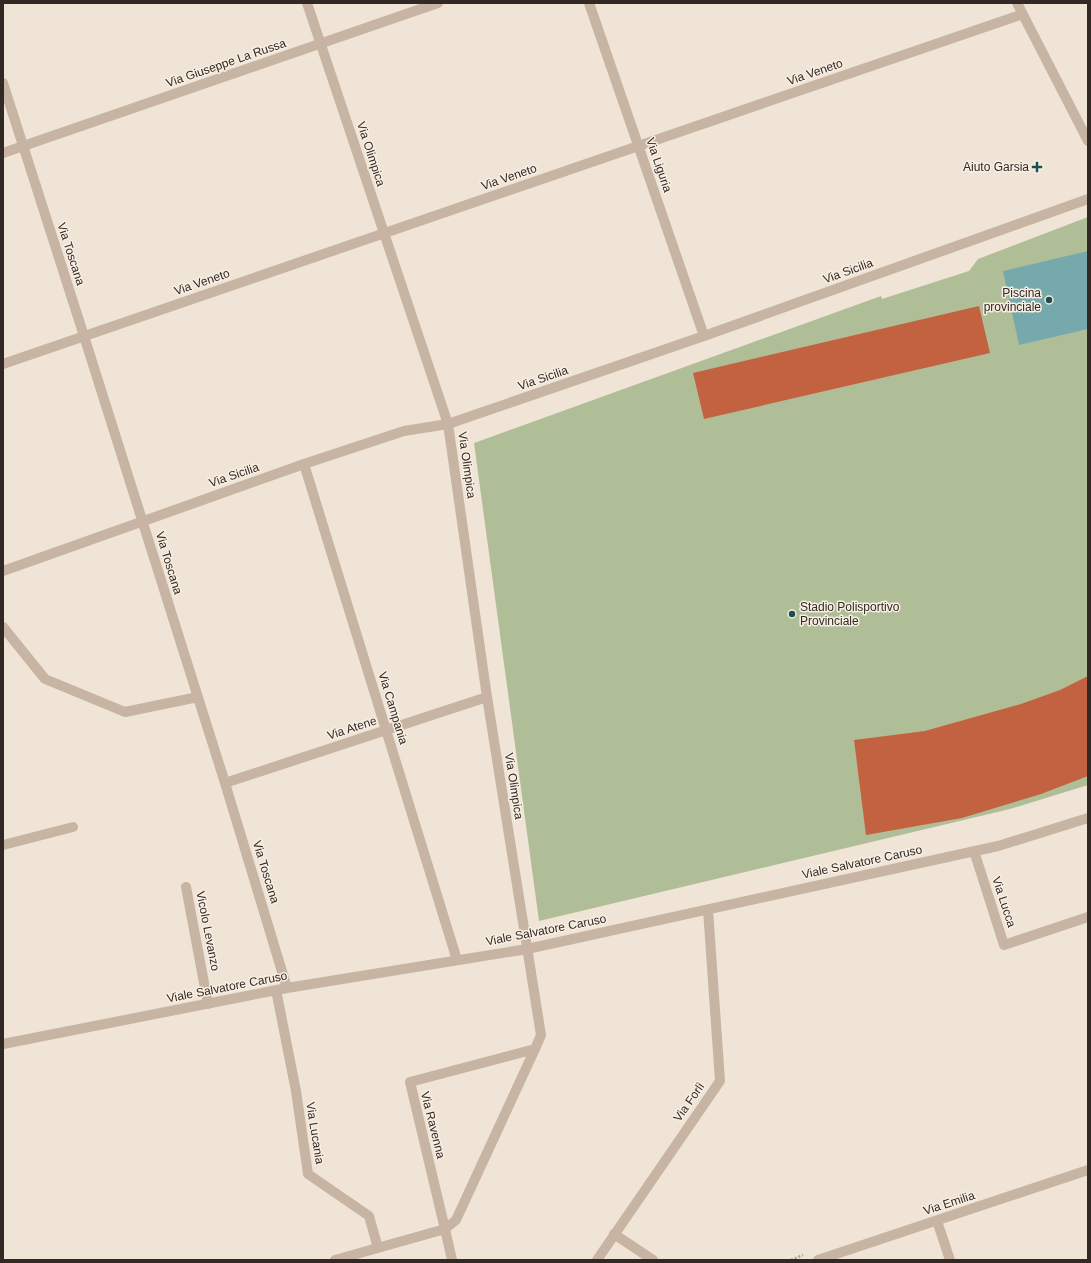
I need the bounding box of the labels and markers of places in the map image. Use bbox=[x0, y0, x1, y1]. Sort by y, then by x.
place label: Aiuto Garsia bbox=[963, 160, 1029, 174]
marker: Aiuto Garsia bbox=[1032, 162, 1042, 172]
place label: Piscina provinciale bbox=[984, 286, 1041, 314]
marker: Piscina provinciale bbox=[1044, 295, 1054, 305]
place label: Stadio Polisportivo Provinciale bbox=[800, 600, 900, 628]
marker: Stadio Polisportivo Provinciale bbox=[787, 609, 797, 619]

